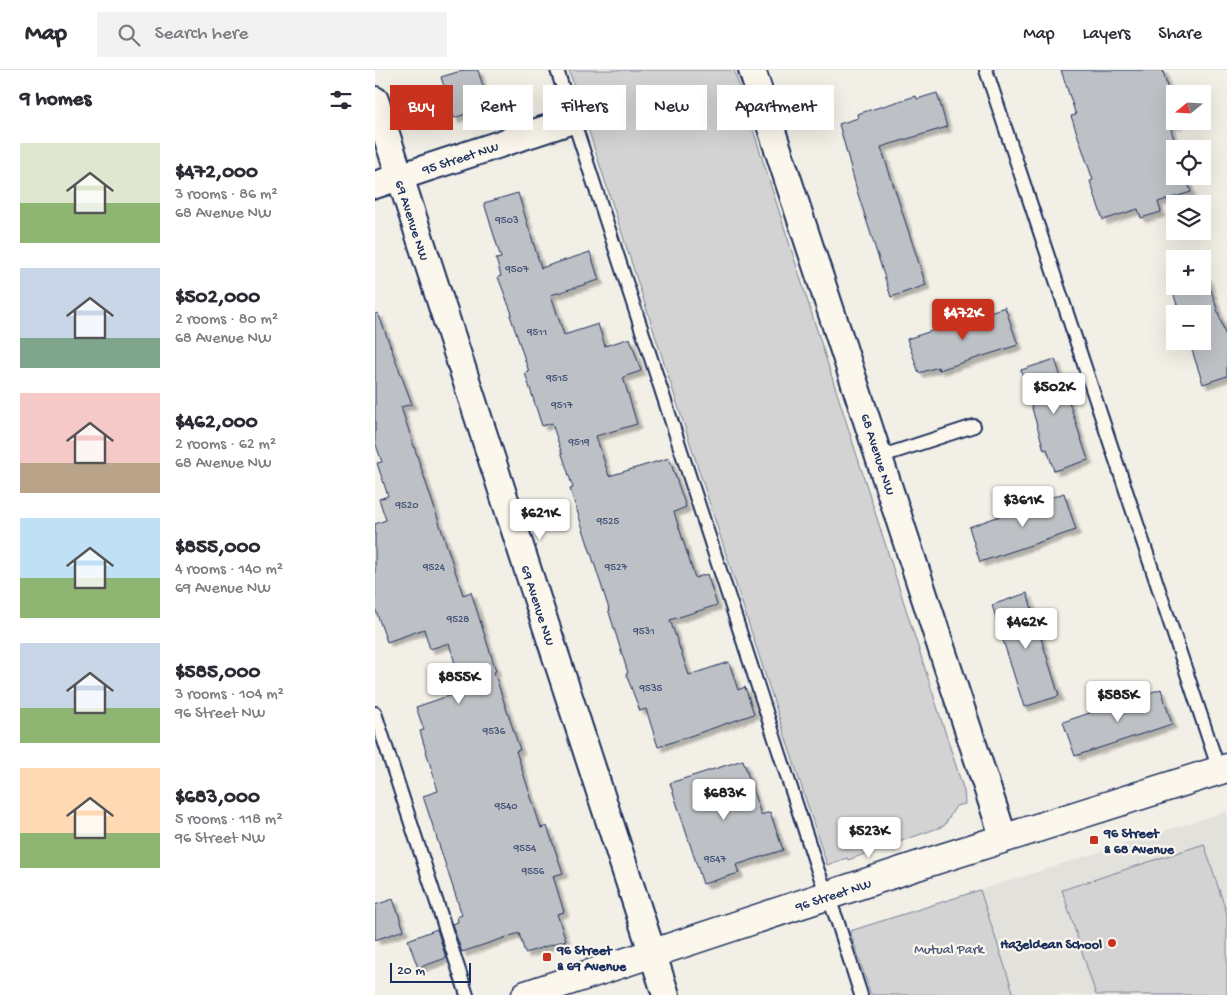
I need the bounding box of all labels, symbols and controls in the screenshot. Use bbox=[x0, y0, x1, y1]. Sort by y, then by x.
search box bbox=[97, 12, 447, 57]
text: Map bbox=[25, 20, 67, 49]
icon: search bbox=[115, 21, 143, 49]
text: Search here bbox=[155, 23, 248, 46]
text: Map bbox=[1023, 24, 1055, 45]
text: Layers bbox=[1083, 24, 1130, 45]
text: Share bbox=[1158, 24, 1202, 45]
chip: Buy bbox=[390, 85, 453, 130]
chip: Rent bbox=[463, 85, 533, 130]
chip: Filters bbox=[543, 85, 626, 130]
chip: New bbox=[636, 85, 707, 130]
chip: Apartment bbox=[717, 85, 834, 130]
north arrow bbox=[1166, 85, 1211, 130]
map controls bbox=[1166, 85, 1211, 350]
icon: filters bbox=[327, 86, 355, 114]
text: 9 homes bbox=[20, 88, 91, 113]
street label: 95 Street NW bbox=[419, 139, 501, 180]
button: locate bbox=[1166, 140, 1211, 185]
text: $472,000 bbox=[175, 161, 258, 186]
icon: home bbox=[60, 163, 120, 223]
street label: 69 Avenue NW bbox=[390, 178, 432, 263]
text: 3 rooms · 86 m² bbox=[175, 186, 278, 205]
button: layers bbox=[1166, 195, 1211, 240]
text: 68 Avenue NW bbox=[175, 205, 272, 224]
house number: 9503 bbox=[494, 215, 519, 227]
button: + bbox=[1166, 250, 1211, 295]
house number: 9507 bbox=[504, 264, 529, 276]
text: $502,000 bbox=[175, 286, 260, 311]
icon: home bbox=[60, 288, 120, 348]
pin: $472K bbox=[928, 298, 998, 341]
text: $472K bbox=[943, 305, 983, 324]
button: − bbox=[1166, 305, 1211, 350]
text: 2 rooms · 80 m² bbox=[175, 311, 278, 330]
house number: 9511 bbox=[526, 327, 547, 339]
text: 68 Avenue NW bbox=[175, 330, 272, 349]
pin: $502K bbox=[1019, 372, 1089, 415]
house number: 9515 bbox=[545, 373, 568, 385]
text: $502K bbox=[1033, 379, 1075, 398]
house number: 9517 bbox=[550, 400, 573, 412]
text: $462,000 bbox=[175, 411, 258, 436]
street label: 68 Avenue NW bbox=[855, 412, 898, 498]
icon: home bbox=[60, 413, 120, 473]
text: 2 rooms · 62 m² bbox=[175, 436, 276, 455]
house number: 9519 bbox=[567, 437, 590, 449]
text: 68 Avenue NW bbox=[175, 455, 272, 474]
pin: $361K bbox=[988, 486, 1058, 528]
text: $361K bbox=[1004, 492, 1042, 511]
pin: $621K bbox=[505, 498, 575, 541]
house number: 9520 bbox=[395, 500, 418, 512]
text: $621K bbox=[521, 505, 559, 524]
house number: 9525 bbox=[596, 516, 619, 528]
text: $855,000 bbox=[175, 536, 260, 561]
icon: home bbox=[60, 538, 120, 598]
text: 4 rooms · 140 m² bbox=[175, 561, 283, 580]
house number: 9524 bbox=[422, 562, 446, 574]
house number: 9527 bbox=[604, 562, 627, 574]
street label: 69 Avenue NW bbox=[516, 563, 558, 648]
text: 69 Avenue NW bbox=[175, 580, 271, 599]
pin: $462K bbox=[991, 608, 1061, 650]
house number: 9528 bbox=[446, 614, 469, 626]
text: $462K bbox=[1006, 614, 1046, 633]
house number: 9531 bbox=[632, 626, 655, 638]
text: $585,000 bbox=[175, 661, 260, 686]
pin: $855K bbox=[424, 662, 494, 705]
icon: home bbox=[60, 663, 120, 723]
text: $855K bbox=[438, 669, 480, 688]
pin: $585K bbox=[1083, 680, 1153, 723]
house number: 9535 bbox=[639, 683, 663, 695]
text: 3 rooms · 104 m² bbox=[175, 686, 284, 705]
text: $585K bbox=[1097, 687, 1139, 706]
text: 96 Street NW bbox=[175, 705, 265, 724]
house number: 9536 bbox=[482, 726, 506, 738]
pin: $683K bbox=[689, 778, 759, 821]
text: $683K bbox=[703, 785, 745, 804]
text: $683,000 bbox=[175, 786, 260, 811]
icon: home bbox=[60, 788, 120, 848]
house number: 9540 bbox=[494, 801, 517, 813]
text: 5 rooms · 118 m² bbox=[175, 811, 283, 830]
pin: $523K bbox=[834, 816, 904, 859]
text: $523K bbox=[849, 823, 889, 842]
place label: 96 Street & 68 Avenue bbox=[1103, 826, 1175, 859]
text: 96 Street NW bbox=[175, 830, 265, 849]
marker: 96 Street & 68 Avenue bbox=[1088, 834, 1100, 846]
house number: 9554 bbox=[513, 843, 537, 855]
house number: 9547 bbox=[703, 854, 726, 866]
house number: 9556 bbox=[521, 866, 545, 878]
street label: 96 Street NW bbox=[793, 876, 874, 917]
place label: Hazeldean School bbox=[1000, 937, 1102, 954]
marker: Hazeldean School bbox=[1106, 937, 1118, 949]
park label: Mutual Park bbox=[914, 942, 985, 959]
place label: 96 Street & 69 Avenue bbox=[556, 943, 627, 976]
marker: 96 Street & 69 Avenue bbox=[541, 951, 553, 963]
scale bar bbox=[390, 960, 471, 983]
text: 20 m bbox=[397, 963, 425, 980]

